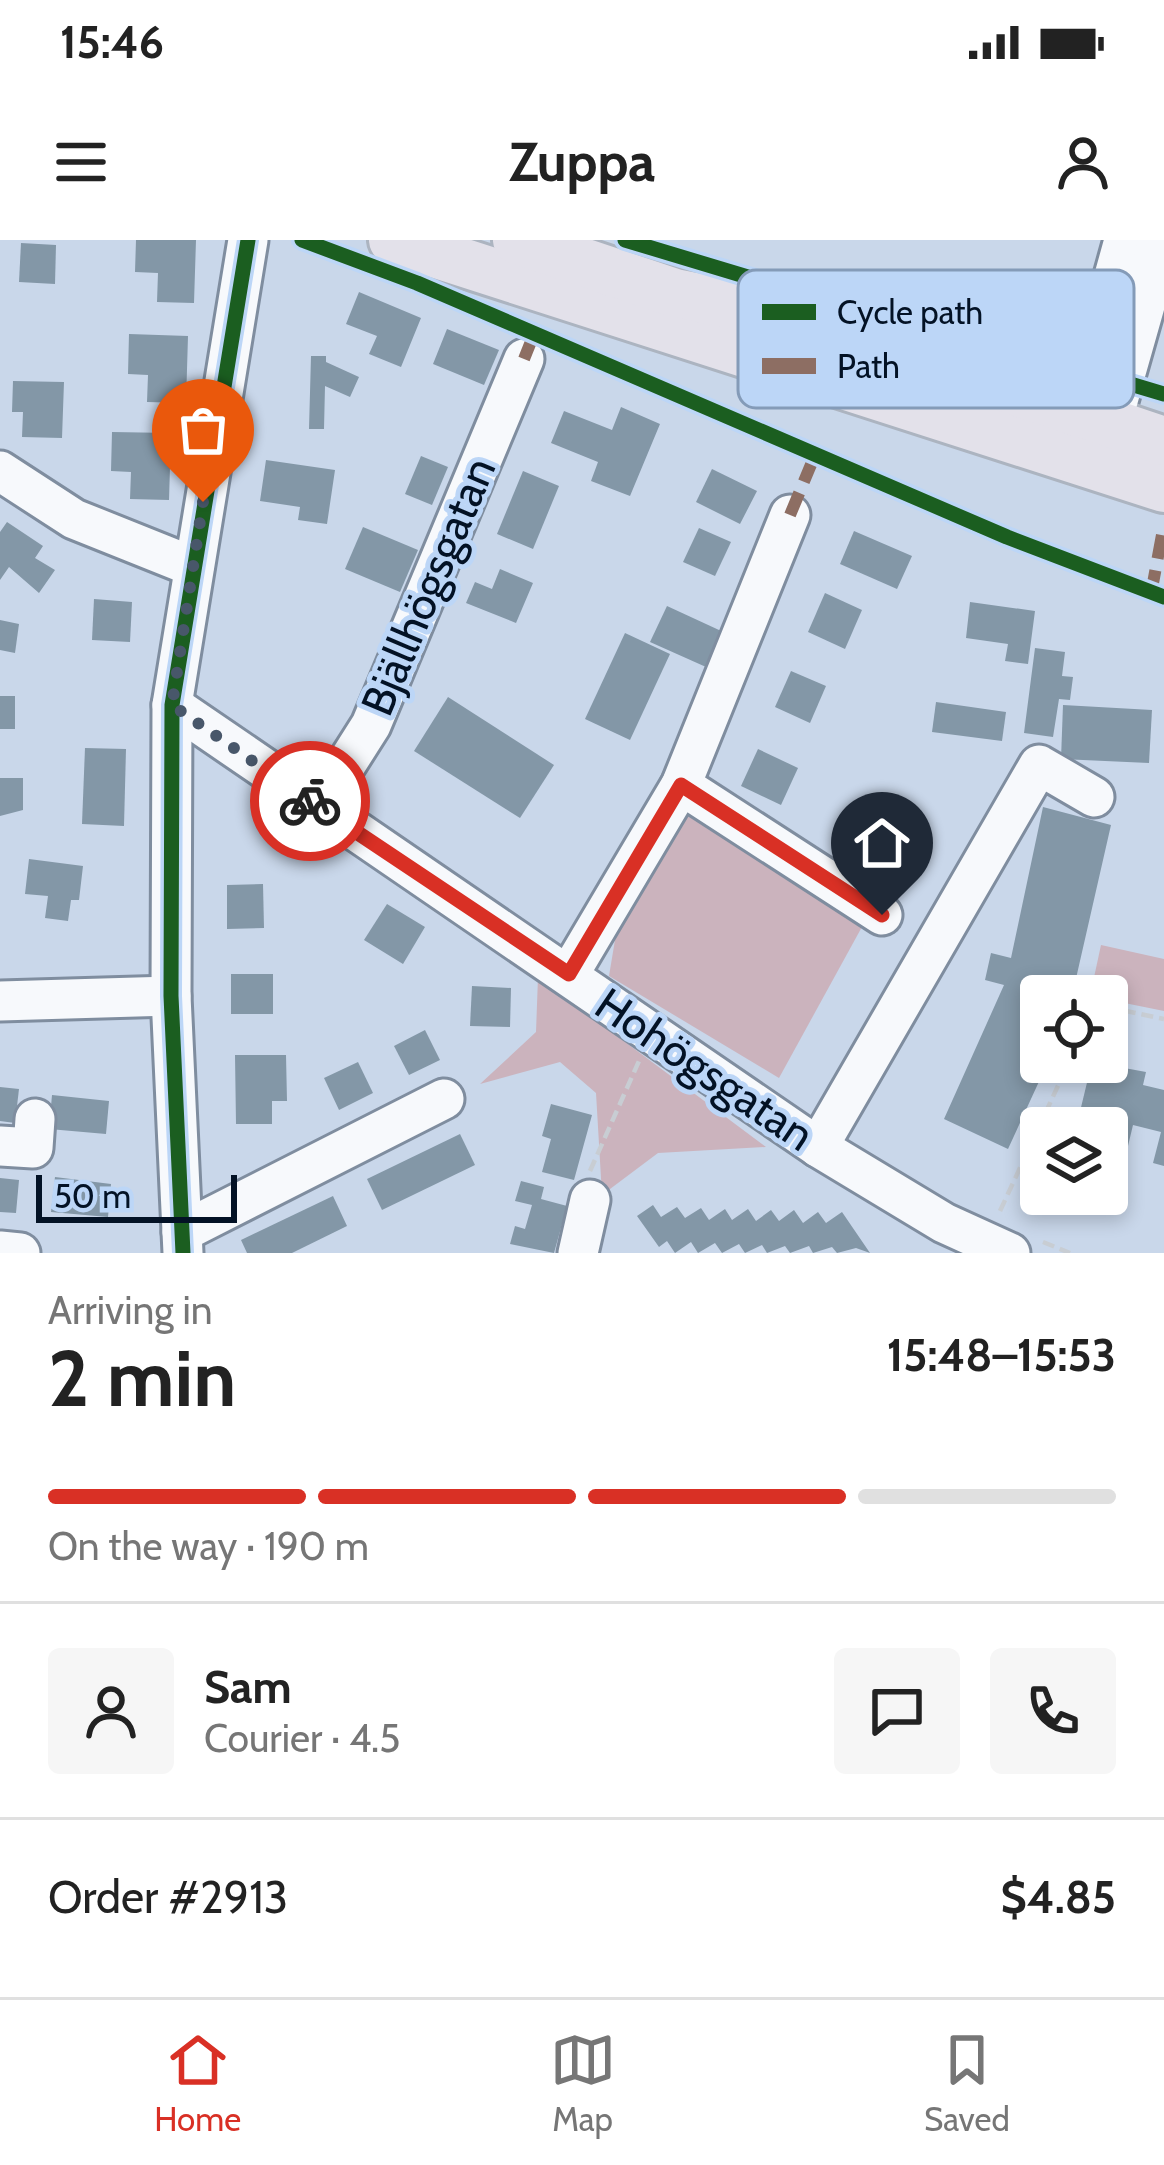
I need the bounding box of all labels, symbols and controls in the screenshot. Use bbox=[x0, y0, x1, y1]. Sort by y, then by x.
text: 15:46 bbox=[60, 15, 164, 69]
icon: menu bbox=[48, 129, 114, 195]
text: Zuppa bbox=[509, 129, 655, 195]
icon: person bbox=[1050, 129, 1116, 195]
legend bbox=[738, 270, 1134, 408]
text: Cycle path bbox=[837, 292, 983, 332]
text: Path bbox=[837, 346, 900, 386]
pin bbox=[152, 379, 254, 502]
icon: bag bbox=[170, 397, 236, 463]
street label: Bjällhögsgatan bbox=[349, 449, 507, 723]
courier bbox=[250, 741, 370, 861]
icon: bike bbox=[277, 768, 343, 834]
pin bbox=[831, 792, 933, 915]
icon: home bbox=[849, 810, 915, 876]
map controls bbox=[1020, 975, 1128, 1215]
button: locate bbox=[1020, 975, 1128, 1083]
street label: Hohögsgatan bbox=[586, 976, 824, 1162]
button: layers bbox=[1020, 1107, 1128, 1215]
scale bar bbox=[36, 1169, 237, 1222]
text: 50 m bbox=[54, 1176, 131, 1216]
text: Arriving in bbox=[48, 1286, 212, 1334]
text: 15:48–15:53 bbox=[887, 1328, 1116, 1382]
text: 2 min bbox=[48, 1331, 236, 1426]
text: On the way · 190 m bbox=[48, 1522, 369, 1570]
button: person bbox=[48, 1648, 174, 1774]
button: chat bbox=[834, 1648, 960, 1774]
button: phone bbox=[990, 1648, 1116, 1774]
text: Sam bbox=[204, 1660, 292, 1714]
text: Courier · 4.5 bbox=[204, 1714, 400, 1762]
text: Order #2913 bbox=[48, 1870, 288, 1924]
text: $4.85 bbox=[1001, 1870, 1116, 1924]
tab: Home bbox=[154, 2027, 241, 2139]
tab: Map bbox=[550, 2027, 616, 2139]
tab: Saved bbox=[924, 2027, 1010, 2139]

